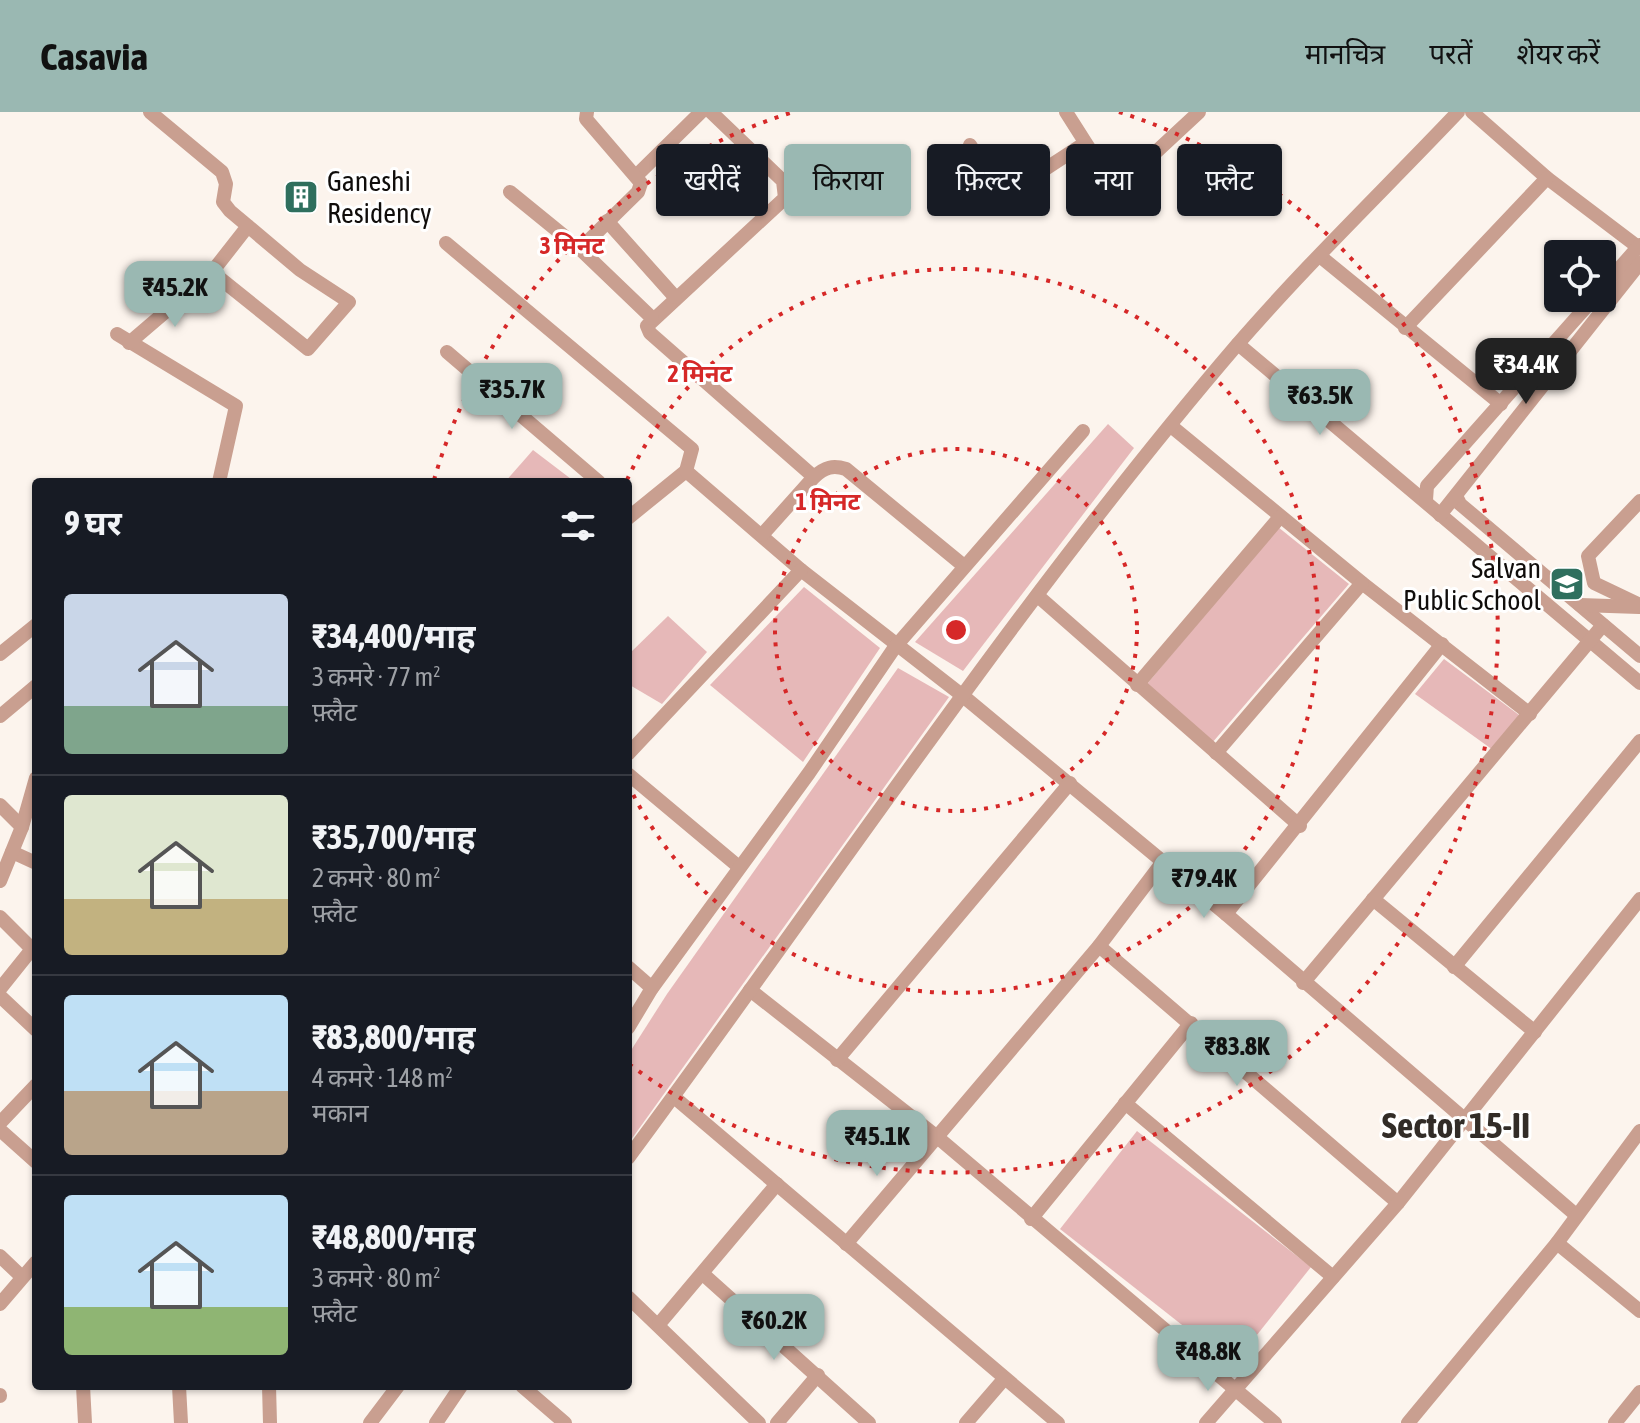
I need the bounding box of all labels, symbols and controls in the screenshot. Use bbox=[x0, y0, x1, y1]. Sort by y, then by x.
text: Casavia bbox=[40, 35, 148, 78]
text: मानचित्र bbox=[1305, 38, 1385, 70]
text: परतें bbox=[1429, 38, 1472, 70]
text: शेयर करें bbox=[1516, 38, 1600, 70]
chip: खरीदें bbox=[656, 144, 768, 216]
chip: किराया bbox=[784, 144, 911, 216]
chip: फ़िल्टर bbox=[927, 144, 1050, 216]
chip: नया bbox=[1066, 144, 1161, 216]
chip: फ़्लैट bbox=[1177, 144, 1282, 216]
place label: Ganeshi Residency bbox=[327, 165, 432, 229]
building icon: Ganeshi Residency bbox=[282, 178, 320, 216]
text: 3 मिनट bbox=[540, 232, 606, 259]
map controls bbox=[1544, 240, 1616, 312]
button: locate bbox=[1544, 240, 1616, 312]
pin: ₹45.2K bbox=[110, 261, 240, 329]
text: ₹45.2K bbox=[142, 272, 208, 302]
pin: ₹34.4K bbox=[1461, 338, 1591, 406]
text: ₹34.4K bbox=[1493, 349, 1559, 379]
text: 2 मिनट bbox=[668, 360, 734, 387]
pin: ₹35.7K bbox=[447, 363, 577, 431]
pin: ₹63.5K bbox=[1255, 369, 1385, 437]
text: ₹35.7K bbox=[479, 374, 545, 404]
text: ₹63.5K bbox=[1287, 380, 1353, 410]
text: 1 मिनट bbox=[796, 488, 862, 515]
text: 9 घर bbox=[64, 503, 122, 542]
icon: filters bbox=[556, 504, 600, 548]
place label: Salvan Public School bbox=[1403, 552, 1542, 616]
school or university icon: Salvan Public School bbox=[1548, 565, 1586, 603]
text: ₹34,400/माह bbox=[312, 616, 475, 655]
centre of rings bbox=[942, 616, 970, 644]
icon: home bbox=[128, 626, 224, 722]
text: 3 कमरे · 77 m² bbox=[312, 662, 441, 692]
text: फ़्लैट bbox=[312, 697, 357, 727]
text: ₹35,700/माह bbox=[312, 817, 475, 856]
icon: home bbox=[128, 827, 224, 923]
pin: ₹79.4K bbox=[1139, 852, 1269, 920]
text: 2 कमरे · 80 m² bbox=[312, 863, 441, 893]
text: ₹79.4K bbox=[1171, 863, 1237, 893]
text: फ़्लैट bbox=[312, 898, 357, 928]
text: ₹83,800/माह bbox=[312, 1017, 475, 1056]
pin: ₹83.8K bbox=[1172, 1020, 1302, 1088]
icon: home bbox=[128, 1027, 224, 1123]
text: ₹83.8K bbox=[1204, 1031, 1270, 1061]
text: 4 कमरे · 148 m² bbox=[312, 1063, 453, 1093]
text: मकान bbox=[312, 1098, 369, 1128]
district label: Sector 15-II bbox=[1382, 1104, 1530, 1146]
pin: ₹45.1K bbox=[812, 1110, 942, 1178]
text: ₹45.1K bbox=[844, 1121, 910, 1151]
text: ₹48,800/माह bbox=[312, 1217, 475, 1256]
icon: home bbox=[128, 1227, 224, 1323]
text: 3 कमरे · 80 m² bbox=[312, 1263, 441, 1293]
pin: ₹60.2K bbox=[709, 1294, 839, 1362]
text: फ़्लैट bbox=[312, 1298, 357, 1328]
text: ₹60.2K bbox=[741, 1305, 807, 1335]
pin: ₹48.8K bbox=[1143, 1325, 1273, 1393]
text: ₹48.8K bbox=[1175, 1336, 1241, 1366]

